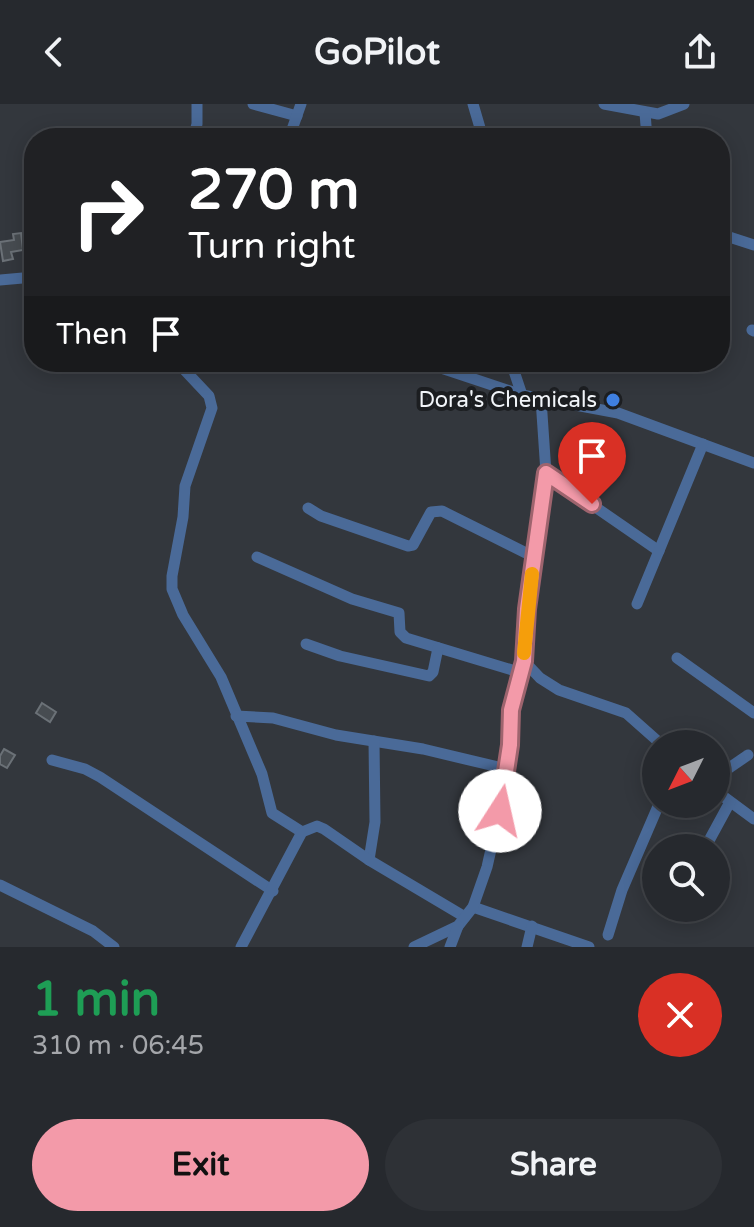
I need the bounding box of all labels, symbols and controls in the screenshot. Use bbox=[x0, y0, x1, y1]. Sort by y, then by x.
icon: back bbox=[32, 30, 76, 74]
icon: share bbox=[678, 30, 722, 74]
text: GoPilot bbox=[314, 31, 440, 74]
text: 270 m bbox=[188, 157, 359, 224]
icon: right bbox=[56, 160, 160, 264]
text: Turn right bbox=[188, 225, 355, 268]
icon: arrive bbox=[144, 312, 188, 356]
text: Then bbox=[56, 316, 128, 353]
place label: Dora's Chemicals bbox=[419, 387, 597, 413]
marker: Dora's Chemicals bbox=[604, 391, 622, 409]
pin bbox=[558, 422, 626, 504]
icon: arrive bbox=[570, 434, 614, 478]
north arrow bbox=[642, 730, 730, 818]
map controls bbox=[642, 730, 730, 922]
position arrow bbox=[458, 769, 542, 853]
button: search bbox=[642, 834, 730, 922]
text: 1 min bbox=[32, 971, 160, 1029]
button: close bbox=[638, 973, 722, 1057]
text: 310 m · 06:45 bbox=[32, 1030, 204, 1061]
button: Exit bbox=[32, 1119, 369, 1211]
button: Share bbox=[385, 1119, 722, 1211]

